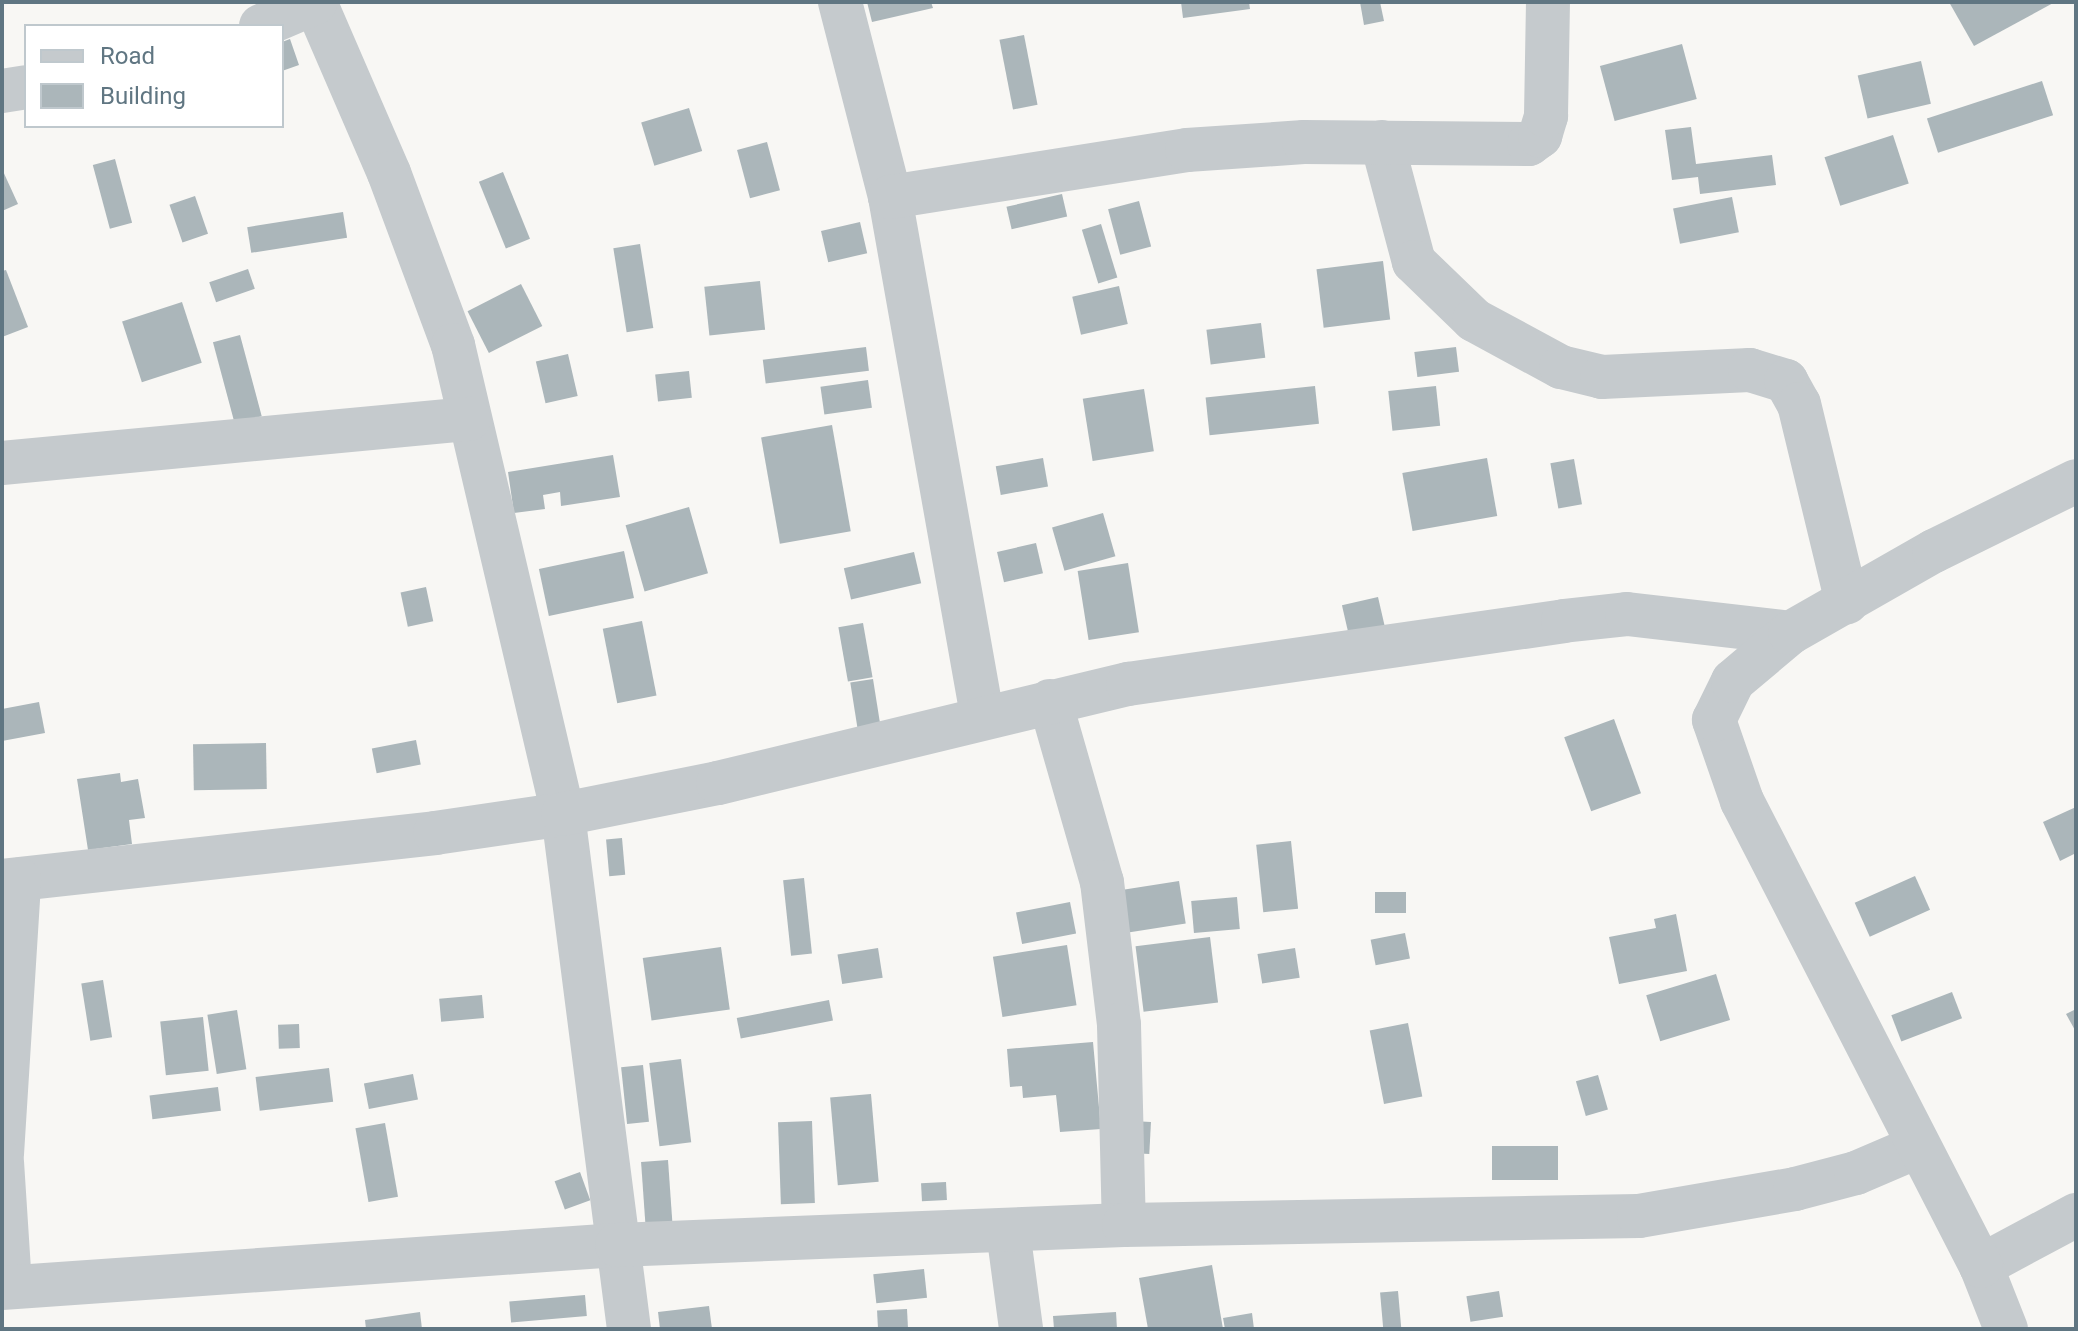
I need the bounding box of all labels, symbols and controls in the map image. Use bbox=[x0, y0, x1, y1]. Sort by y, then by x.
legend bbox=[24, 24, 284, 128]
text: Road bbox=[100, 42, 155, 70]
text: Building bbox=[100, 82, 186, 110]

